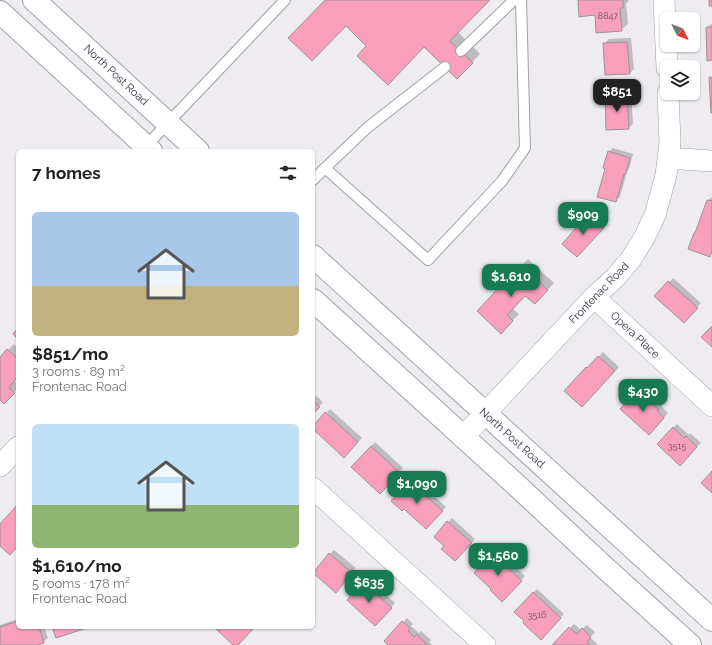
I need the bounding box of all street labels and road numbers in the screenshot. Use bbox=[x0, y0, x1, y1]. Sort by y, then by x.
street label: North Post Road bbox=[81, 42, 151, 108]
street label: Frontenac Road bbox=[566, 259, 632, 326]
street label: Opera Place bbox=[608, 309, 663, 361]
street label: North Post Road bbox=[477, 405, 547, 471]

